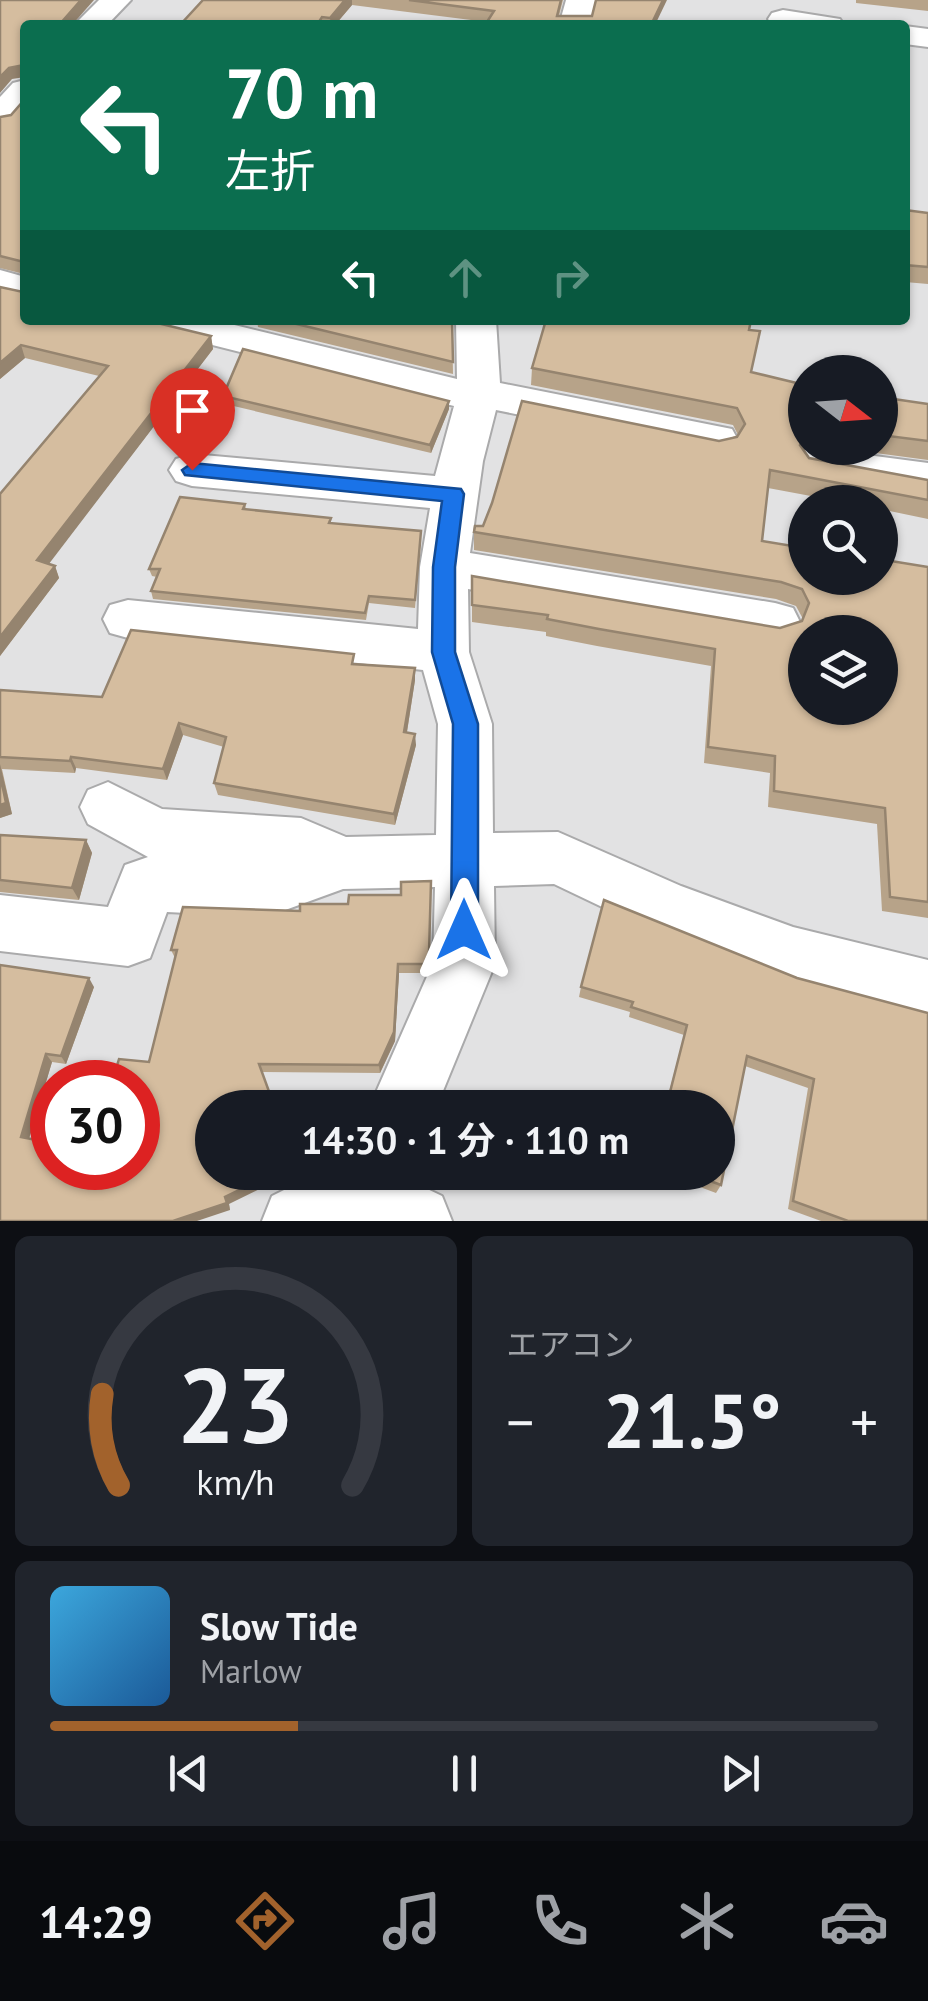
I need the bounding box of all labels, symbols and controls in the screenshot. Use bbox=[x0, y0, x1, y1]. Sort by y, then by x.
text: 70 m bbox=[225, 47, 378, 137]
icon: left bbox=[60, 60, 190, 190]
text: 左折 bbox=[225, 141, 315, 199]
icon: left bbox=[333, 250, 388, 305]
icon: ahead bbox=[438, 250, 493, 305]
icon: right bbox=[543, 250, 598, 305]
north arrow bbox=[788, 355, 898, 465]
map controls bbox=[788, 355, 898, 725]
pin bbox=[150, 368, 235, 471]
icon: arrive bbox=[165, 383, 220, 438]
button: search bbox=[788, 485, 898, 595]
button: layers bbox=[788, 615, 898, 725]
position arrow bbox=[412, 878, 516, 982]
speed limit sign: 30 bbox=[30, 1060, 160, 1190]
text: 14:30 · 1 分 · 110 m bbox=[301, 1115, 629, 1164]
text: エアコン bbox=[507, 1323, 635, 1365]
text: 23 bbox=[177, 1337, 295, 1472]
text: 21.5° bbox=[603, 1372, 782, 1469]
text: − bbox=[507, 1386, 534, 1457]
text: + bbox=[850, 1386, 878, 1457]
text: km/h bbox=[197, 1459, 275, 1505]
text: Slow Tide bbox=[200, 1601, 358, 1650]
text: Marlow bbox=[200, 1650, 302, 1692]
icon: previous bbox=[161, 1746, 216, 1801]
icon: pause bbox=[437, 1746, 492, 1801]
icon: next bbox=[713, 1746, 768, 1801]
icon: directions bbox=[230, 1886, 300, 1956]
icon: music bbox=[377, 1886, 447, 1956]
icon: phone bbox=[525, 1886, 595, 1956]
icon: climate bbox=[672, 1886, 742, 1956]
icon: car bbox=[819, 1886, 889, 1956]
text: 14:29 bbox=[39, 1892, 153, 1950]

